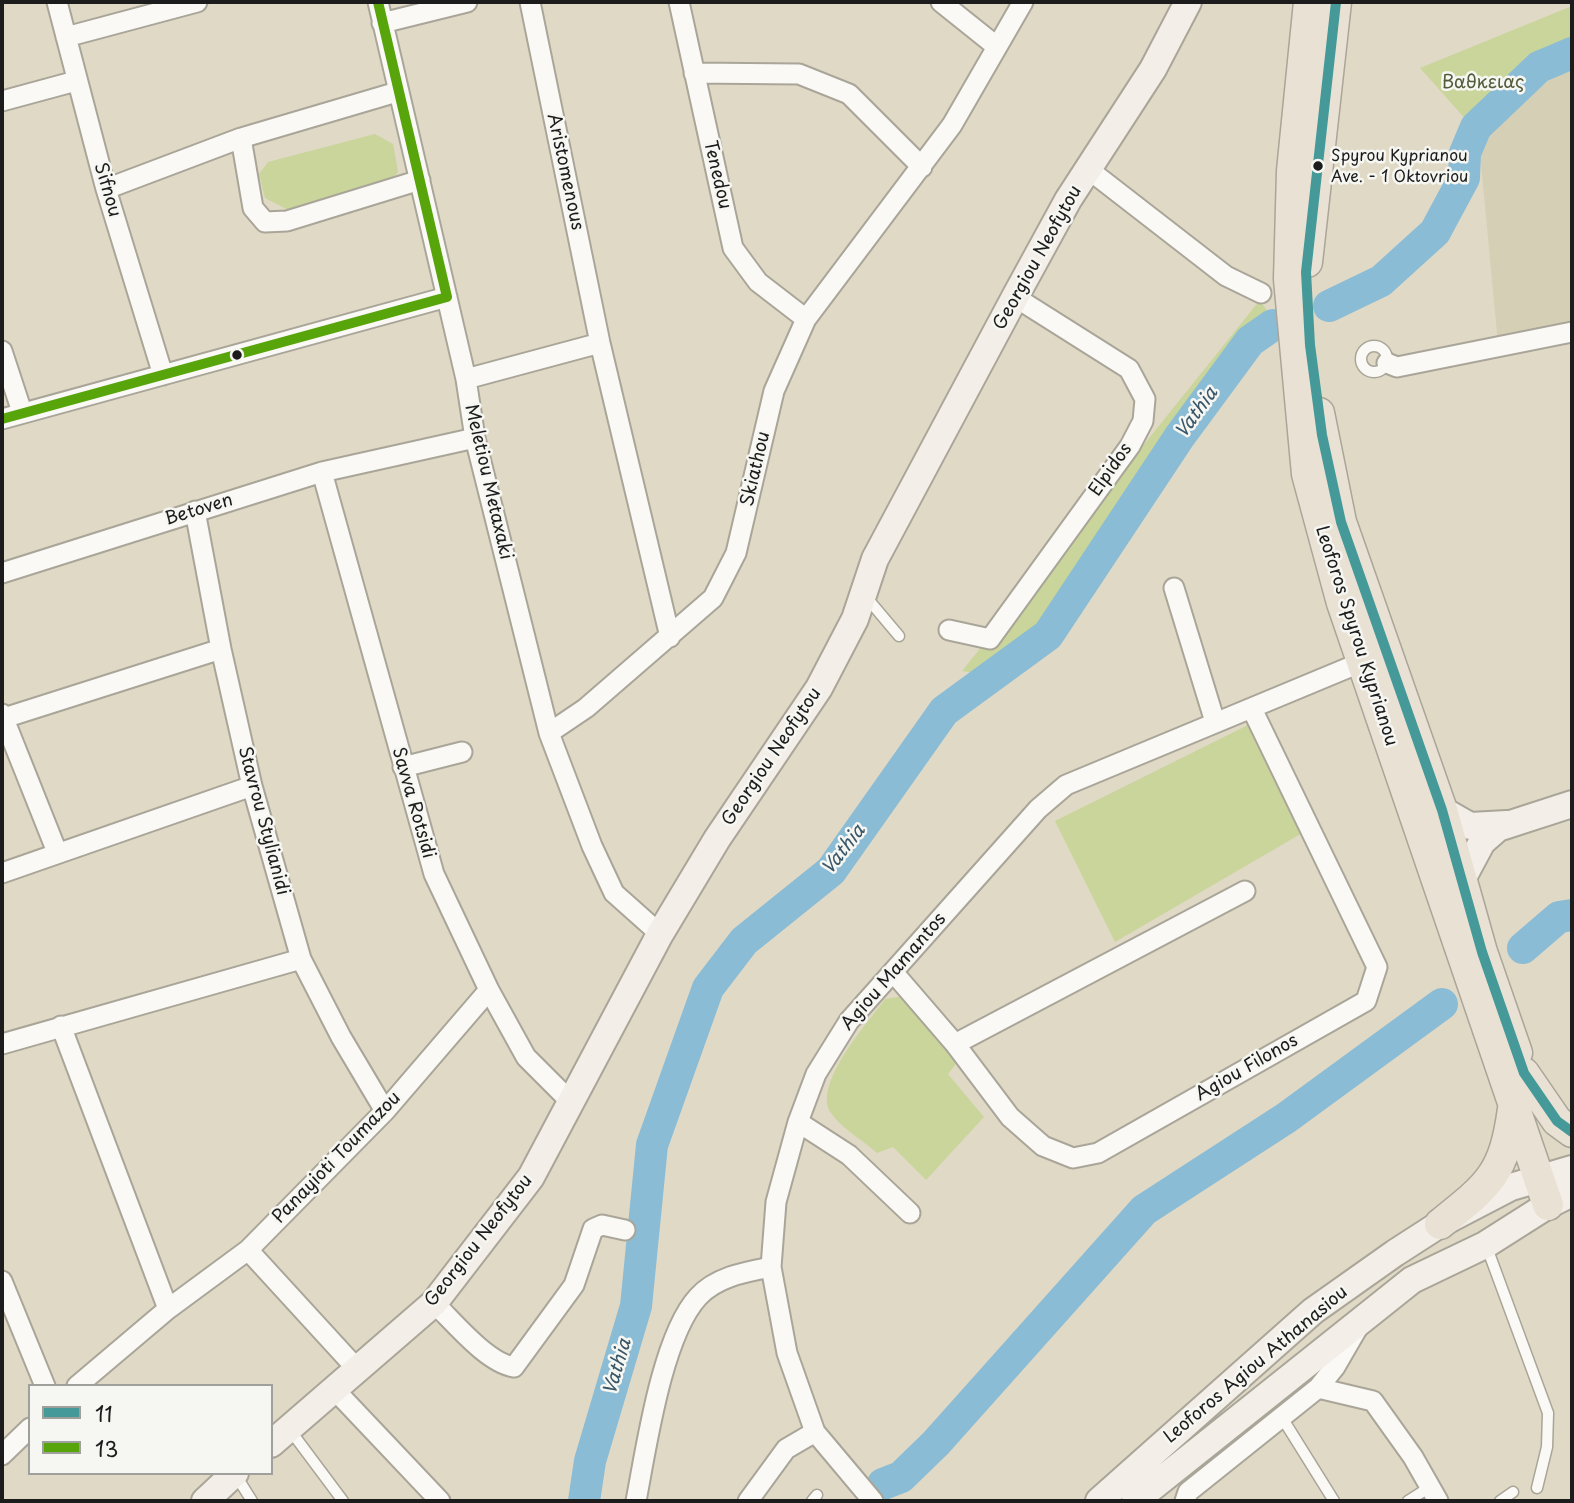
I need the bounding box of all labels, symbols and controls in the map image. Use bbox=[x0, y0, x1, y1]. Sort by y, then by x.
park label: Βαθκειας bbox=[1442, 72, 1524, 94]
street label: Aristomenous bbox=[542, 112, 588, 232]
street label: Tenedou bbox=[699, 139, 735, 211]
place label: Spyrou Kyprianou Ave. - 1 Oktovriou bbox=[1331, 147, 1468, 185]
marker: Spyrou Kyprianou Ave. - 1 Oktovriou bbox=[1311, 159, 1325, 173]
street label: Sifnou bbox=[89, 160, 125, 220]
street label: Georgiou Neofytou bbox=[989, 182, 1087, 334]
unlabelled marker bbox=[230, 348, 244, 362]
water label: Vathia bbox=[1171, 383, 1223, 443]
street label: Meletiou Metaxaki bbox=[460, 402, 516, 562]
street label: Skiathou bbox=[737, 429, 775, 509]
street label: Elpidos bbox=[1085, 439, 1137, 501]
street label: Betoven bbox=[162, 489, 236, 531]
street label: Leoforos Spyrou Kyprianou bbox=[1310, 523, 1402, 749]
street label: Georgiou Neofytou bbox=[718, 684, 826, 830]
street label: Stavrou Stylianidi bbox=[233, 744, 293, 898]
street label: Savva Rotsidi bbox=[387, 745, 439, 861]
water label: Vathia bbox=[817, 820, 871, 880]
street label: Agiou Mamantos bbox=[837, 909, 951, 1035]
street label: Agiou Filonos bbox=[1192, 1030, 1302, 1106]
street label: Panayioti Toumazou bbox=[268, 1088, 406, 1228]
street label: Georgiou Neofytou bbox=[421, 1171, 537, 1311]
street label: Leoforos Agiou Athanasiou bbox=[1160, 1282, 1352, 1448]
water label: Vathia bbox=[599, 1336, 637, 1398]
legend bbox=[28, 1384, 273, 1475]
text: 11 bbox=[95, 1397, 113, 1429]
text: 13 bbox=[95, 1432, 118, 1464]

